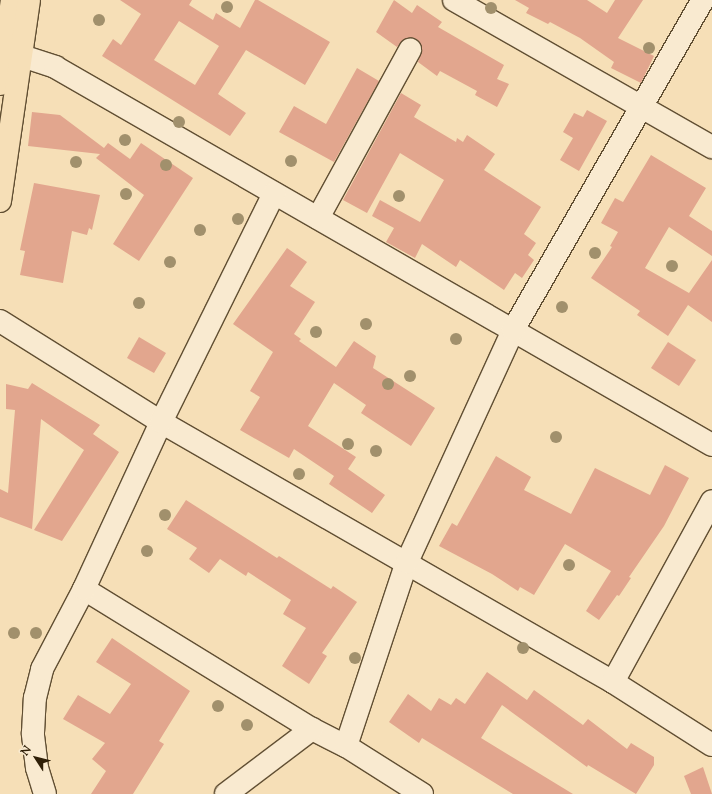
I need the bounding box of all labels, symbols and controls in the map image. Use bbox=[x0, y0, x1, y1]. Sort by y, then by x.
north arrow bbox=[16, 738, 56, 778]
text: N bbox=[17, 743, 35, 759]

